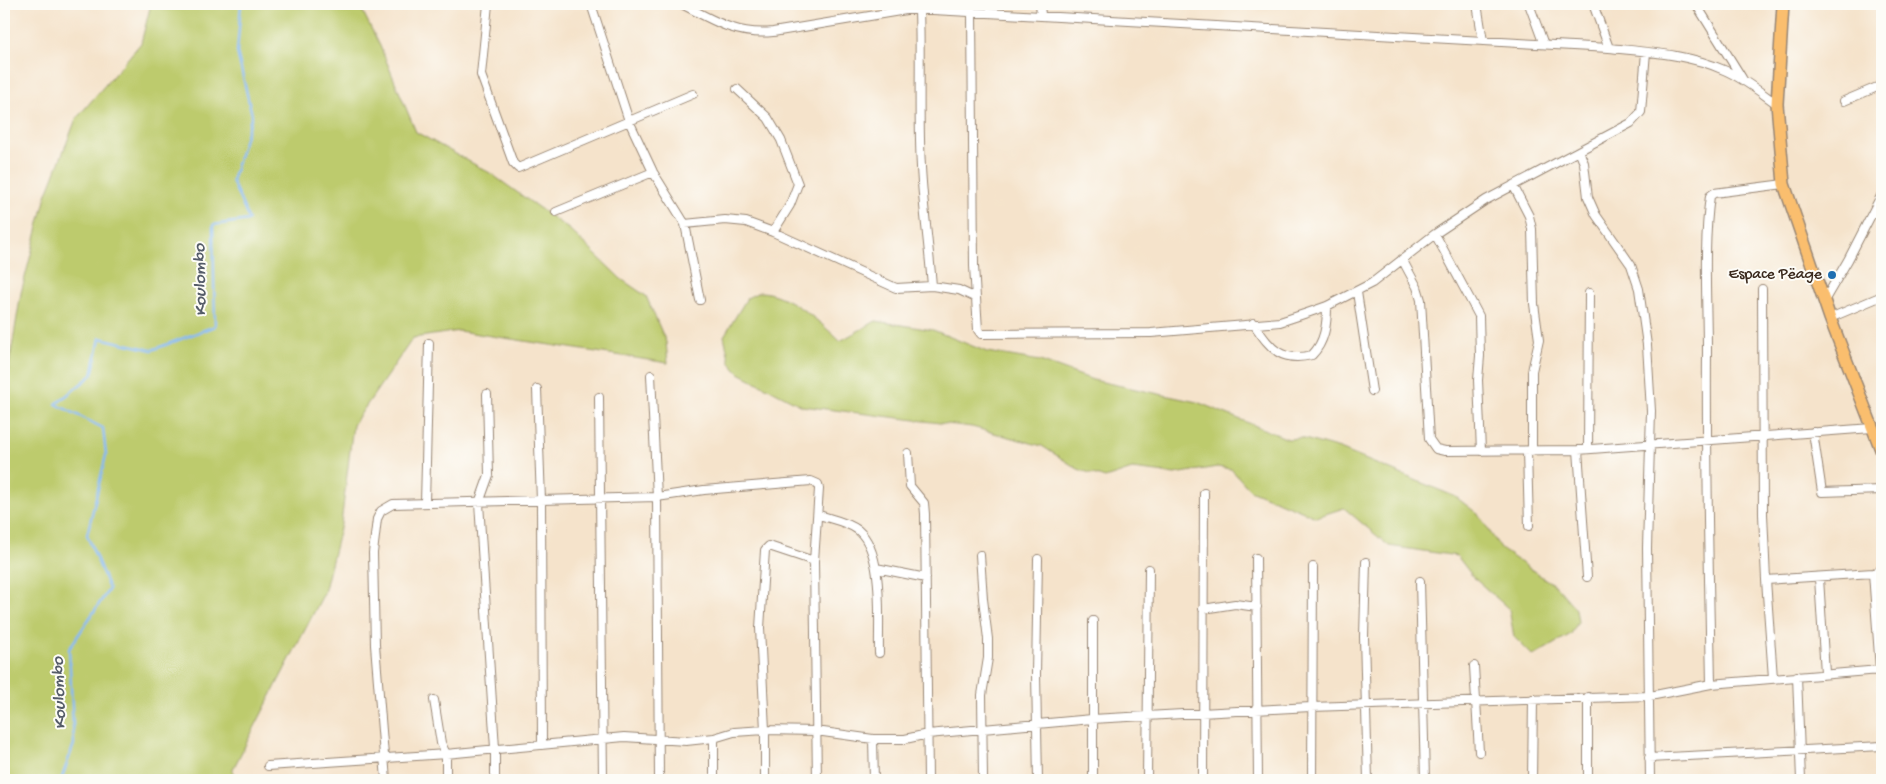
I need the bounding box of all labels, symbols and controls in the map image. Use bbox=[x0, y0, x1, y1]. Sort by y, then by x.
water label: Koulombo bbox=[190, 243, 212, 316]
place label: Espace Pëage bbox=[1729, 266, 1823, 285]
marker: Espace Pëage bbox=[1826, 269, 1838, 281]
water label: Koulombo bbox=[48, 656, 72, 730]

